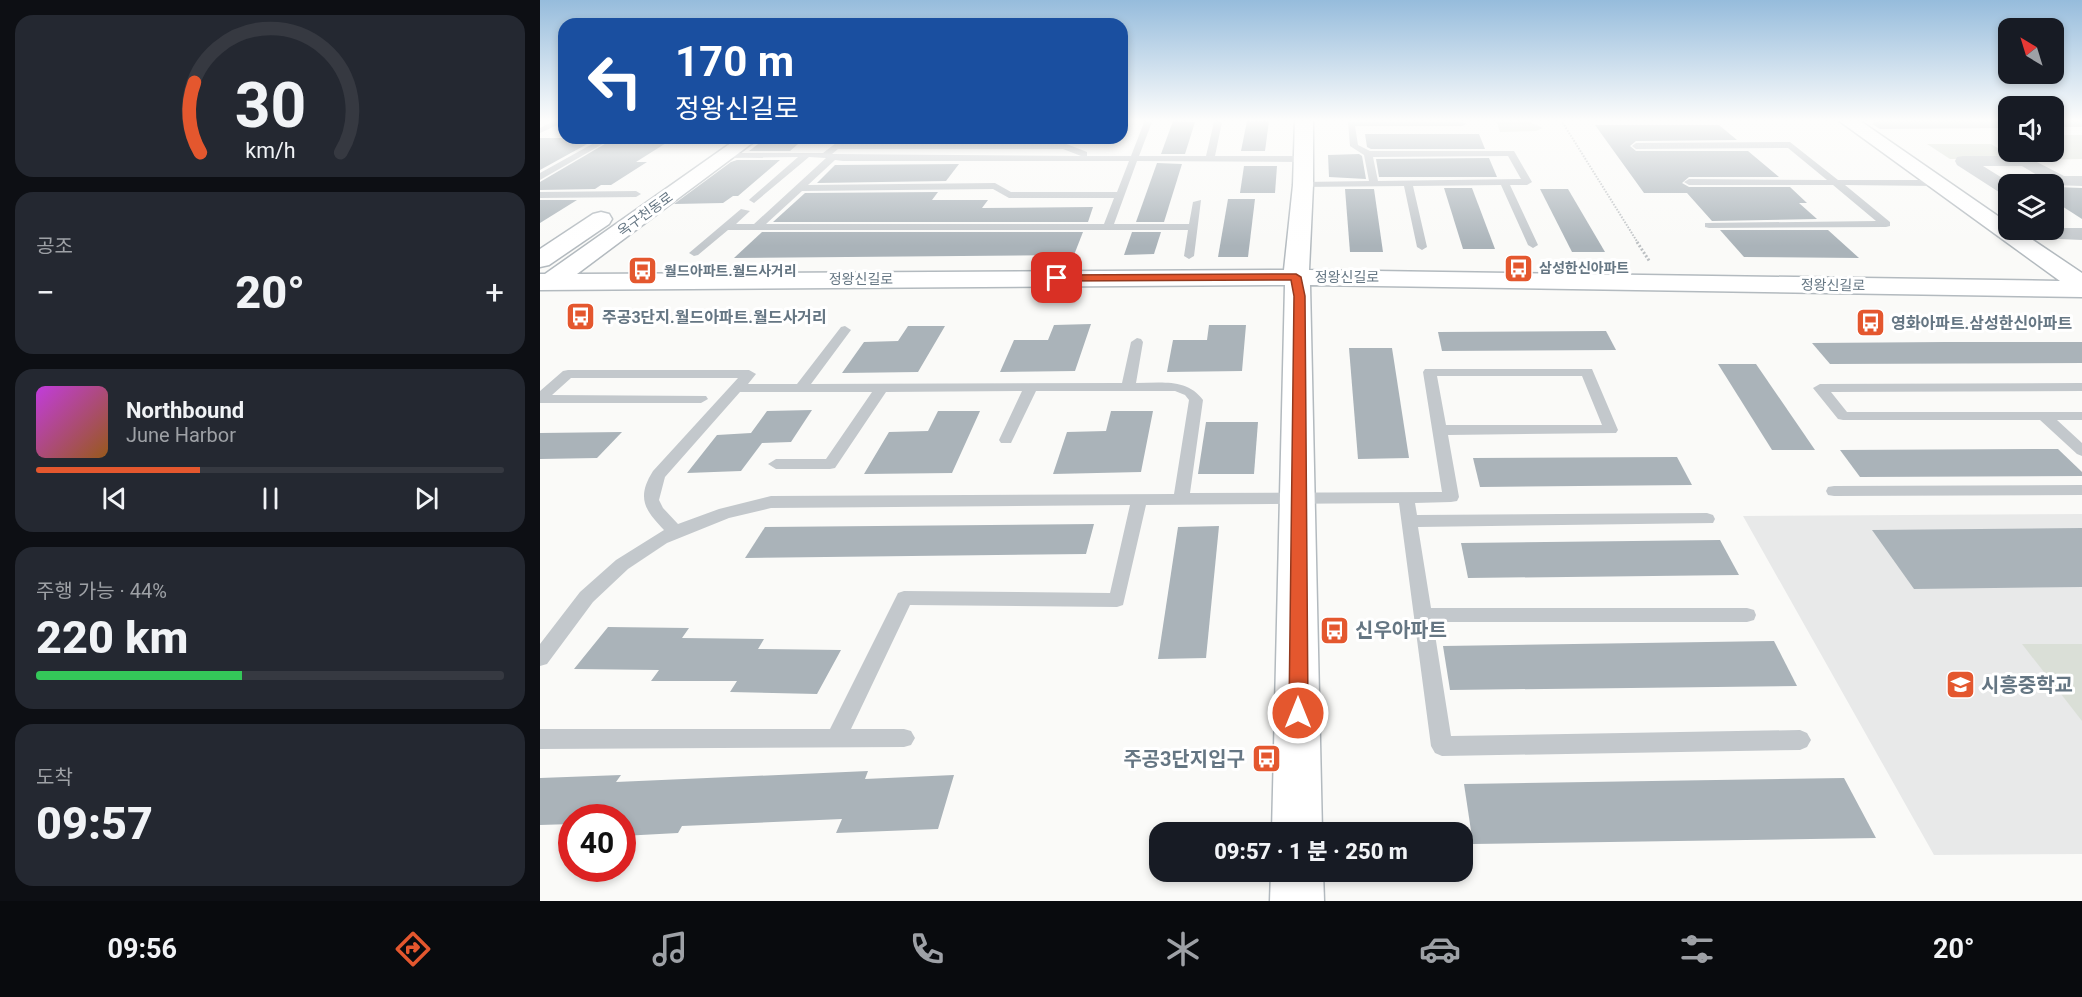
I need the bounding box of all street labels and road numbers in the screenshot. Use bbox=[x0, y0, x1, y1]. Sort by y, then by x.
street label: 옥구천동로 bbox=[614, 189, 676, 239]
street label: 정왕신길로 bbox=[1315, 269, 1379, 285]
street label: 정왕신길로 bbox=[829, 271, 893, 287]
street label: 정왕신길로 bbox=[1801, 276, 1865, 294]

